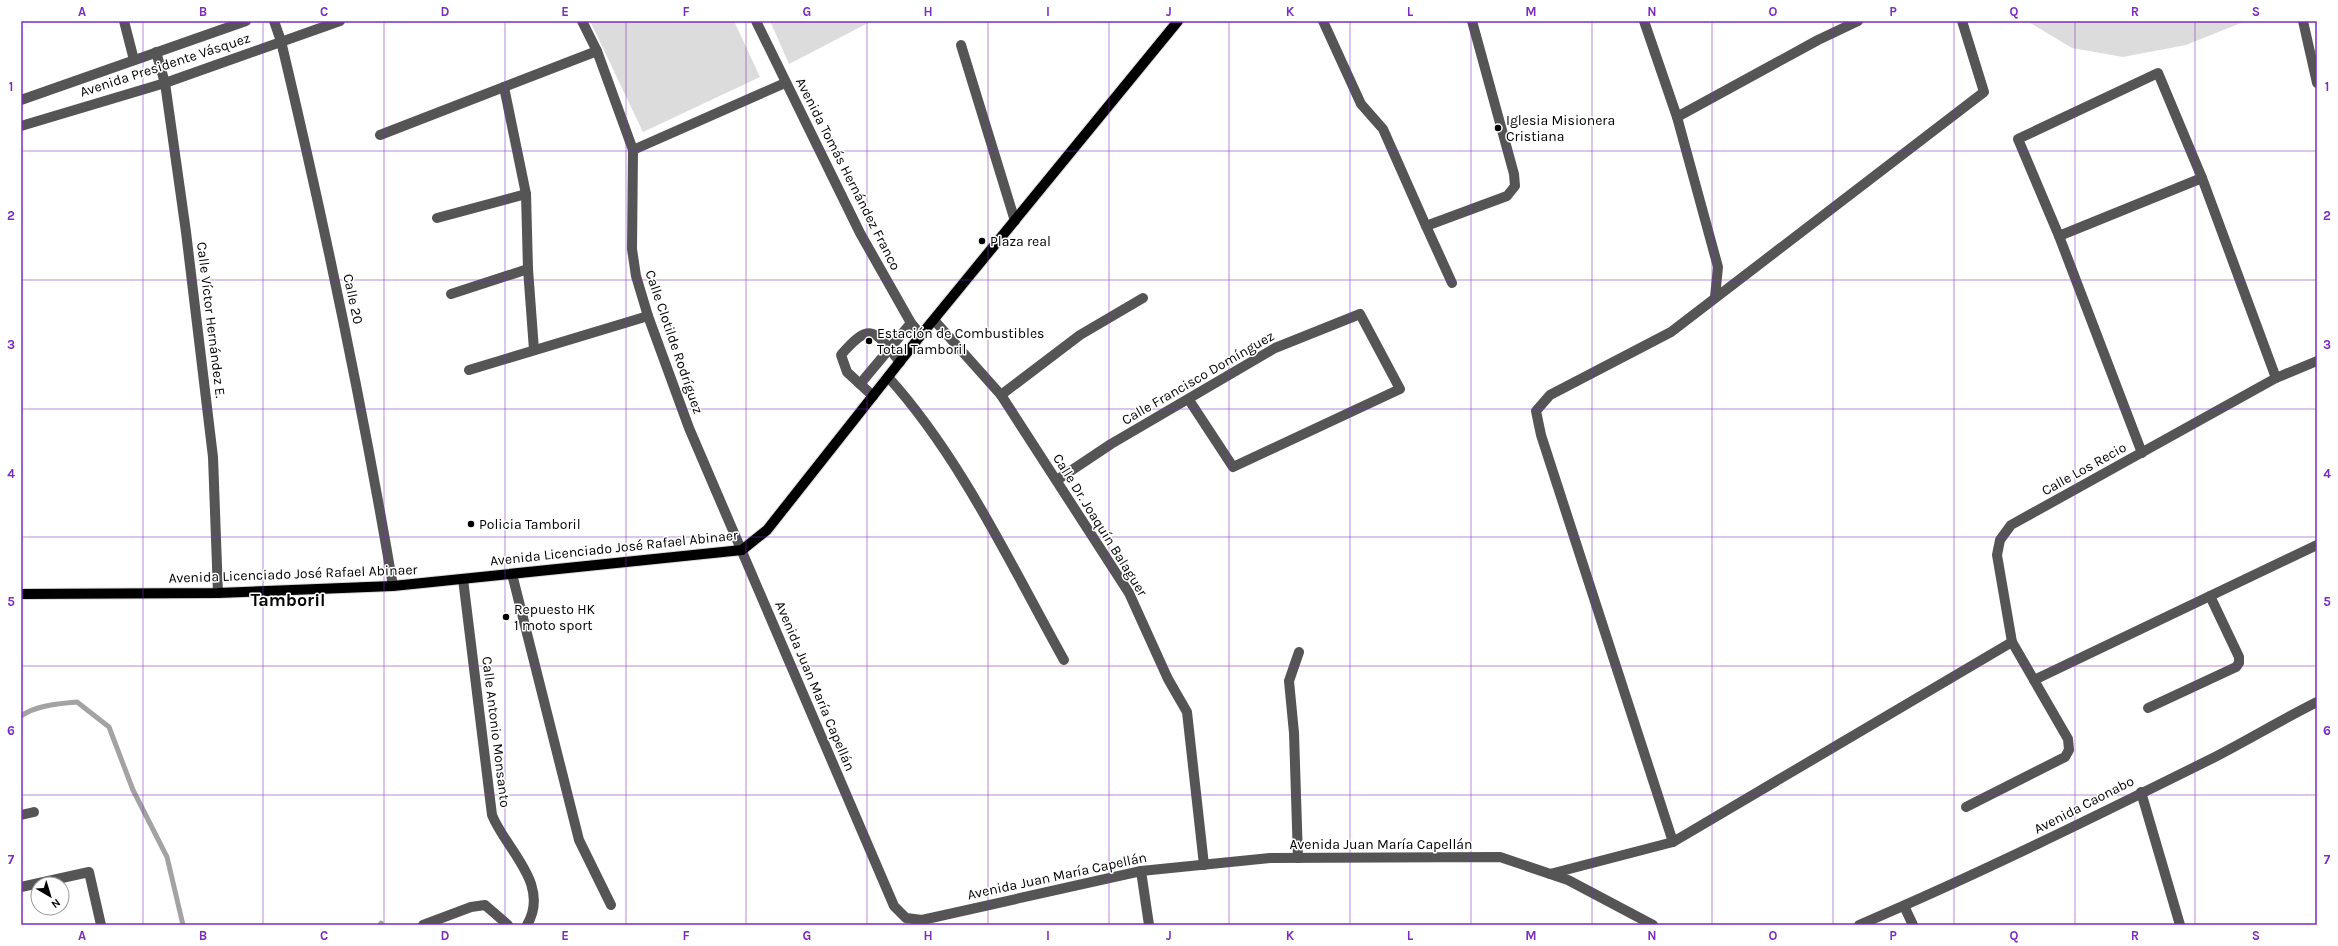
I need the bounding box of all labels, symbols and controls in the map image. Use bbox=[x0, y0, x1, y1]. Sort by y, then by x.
text: A bbox=[78, 4, 86, 19]
text: B bbox=[199, 4, 207, 19]
text: C bbox=[320, 4, 328, 19]
text: D bbox=[441, 4, 450, 19]
text: E bbox=[561, 4, 569, 19]
text: F bbox=[682, 4, 690, 19]
text: G bbox=[803, 4, 811, 19]
text: H bbox=[923, 4, 933, 19]
text: I bbox=[1046, 4, 1050, 19]
text: J bbox=[1166, 4, 1172, 19]
text: K bbox=[1286, 4, 1295, 19]
text: L bbox=[1407, 4, 1414, 19]
text: M bbox=[1525, 4, 1537, 19]
text: N bbox=[1647, 4, 1657, 19]
text: O bbox=[1769, 4, 1778, 19]
text: P bbox=[1889, 4, 1897, 19]
text: Q bbox=[2010, 4, 2019, 19]
text: R bbox=[2131, 4, 2139, 19]
text: S bbox=[2252, 4, 2260, 19]
street label: Avenida Presidente Vásquez bbox=[78, 29, 252, 101]
street label: Avenida Tomás Hernández Franco bbox=[792, 75, 904, 273]
text: 1 bbox=[9, 79, 13, 94]
text: 1 bbox=[2325, 79, 2329, 94]
place label: Iglesia Misionera Cristiana bbox=[1506, 112, 1615, 145]
marker: Iglesia Misionera Cristiana bbox=[1493, 123, 1503, 133]
text: 2 bbox=[7, 208, 15, 223]
text: 2 bbox=[2323, 208, 2331, 223]
place label: Plaza real bbox=[990, 233, 1051, 250]
marker: Plaza real bbox=[977, 236, 987, 246]
street label: Calle Víctor Hernández E. bbox=[193, 241, 229, 400]
street label: Calle Clotilde Rodríguez bbox=[641, 268, 707, 416]
street label: Calle 20 bbox=[339, 272, 367, 326]
place label: Estación de Combustibles Total Tamboril bbox=[877, 325, 1044, 358]
street label: Calle Francisco Domínguez bbox=[1119, 327, 1277, 429]
marker: Estación de Combustibles Total Tamboril bbox=[864, 336, 874, 346]
text: 3 bbox=[7, 337, 15, 352]
text: 3 bbox=[2323, 337, 2331, 352]
street label: Calle Los Recio bbox=[2039, 439, 2129, 499]
street label: Calle Dr. Joaquín Balaguer bbox=[1049, 451, 1151, 600]
text: 4 bbox=[7, 466, 15, 481]
text: 4 bbox=[2323, 466, 2331, 481]
place label: Policia Tamboril bbox=[479, 516, 581, 533]
marker: Policia Tamboril bbox=[466, 519, 476, 529]
street label: Avenida Licenciado José Rafael Abinaer bbox=[489, 526, 740, 569]
street label: Avenida Licenciado José Rafael Abinaer bbox=[168, 561, 419, 587]
district label: Tamboril bbox=[250, 589, 326, 611]
text: 5 bbox=[7, 594, 15, 609]
text: 5 bbox=[2323, 594, 2331, 609]
street label: Avenida Juan María Capellán bbox=[771, 598, 859, 774]
place label: Repuesto HK 1 moto sport bbox=[514, 601, 596, 634]
marker: Repuesto HK 1 moto sport bbox=[501, 612, 511, 622]
street label: Calle Antonio Monsanto bbox=[478, 656, 514, 808]
text: 6 bbox=[7, 723, 15, 738]
text: 6 bbox=[2323, 723, 2331, 738]
street label: Avenida Caonabo bbox=[2031, 772, 2137, 838]
street label: Avenida Juan María Capellán bbox=[1289, 836, 1473, 853]
street label: Avenida Juan María Capellán bbox=[966, 849, 1148, 903]
text: 7 bbox=[8, 852, 15, 867]
text: 7 bbox=[2324, 852, 2331, 867]
north arrow bbox=[30, 876, 70, 916]
text: N bbox=[49, 896, 63, 911]
text: A bbox=[78, 928, 86, 943]
text: B bbox=[199, 928, 207, 943]
text: C bbox=[320, 928, 328, 943]
text: D bbox=[441, 928, 450, 943]
text: E bbox=[561, 928, 569, 943]
text: F bbox=[682, 928, 690, 943]
text: G bbox=[803, 928, 811, 943]
text: H bbox=[923, 928, 933, 943]
text: I bbox=[1046, 928, 1050, 943]
text: J bbox=[1166, 928, 1172, 943]
text: K bbox=[1286, 928, 1295, 943]
text: L bbox=[1407, 928, 1414, 943]
text: M bbox=[1525, 928, 1537, 943]
text: N bbox=[1647, 928, 1657, 943]
text: O bbox=[1769, 928, 1778, 943]
text: P bbox=[1889, 928, 1897, 943]
text: Q bbox=[2010, 928, 2019, 943]
text: R bbox=[2131, 928, 2139, 943]
text: S bbox=[2252, 928, 2260, 943]

